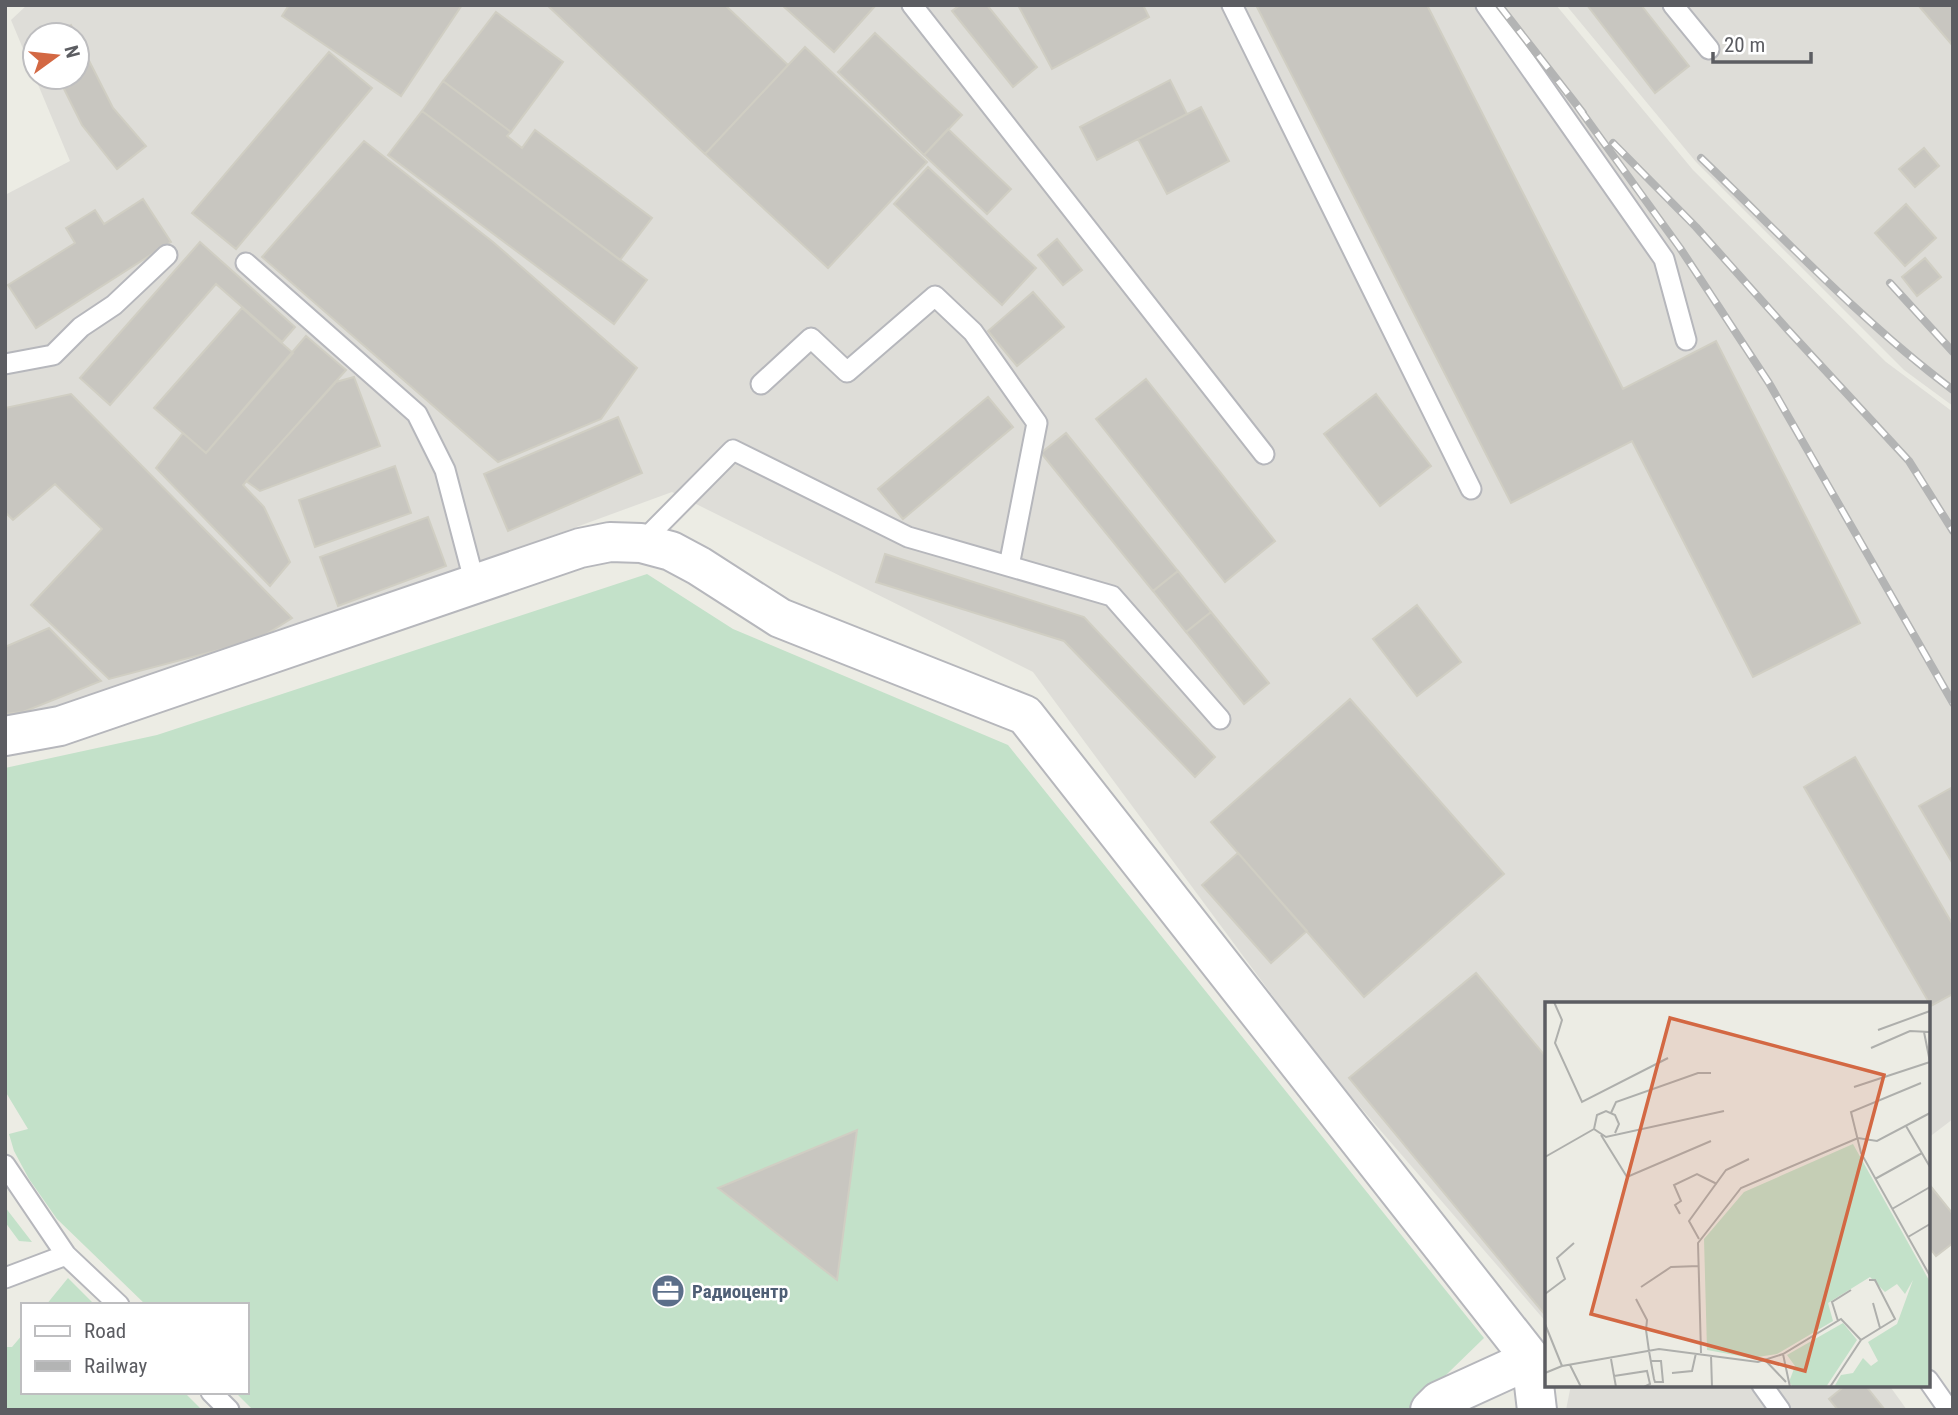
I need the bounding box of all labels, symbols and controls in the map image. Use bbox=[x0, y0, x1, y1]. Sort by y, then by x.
north arrow bbox=[21, 21, 91, 91]
scale bar bbox=[1713, 21, 1811, 65]
text: 20 m bbox=[1724, 33, 1765, 57]
text: N bbox=[59, 43, 85, 60]
inset map bbox=[1545, 1002, 1930, 1387]
office icon: Радиоцентр bbox=[649, 1272, 687, 1310]
place label: Радиоцентр bbox=[692, 1280, 788, 1303]
legend bbox=[21, 1303, 248, 1394]
text: Road bbox=[84, 1319, 126, 1343]
text: Railway bbox=[84, 1354, 147, 1378]

